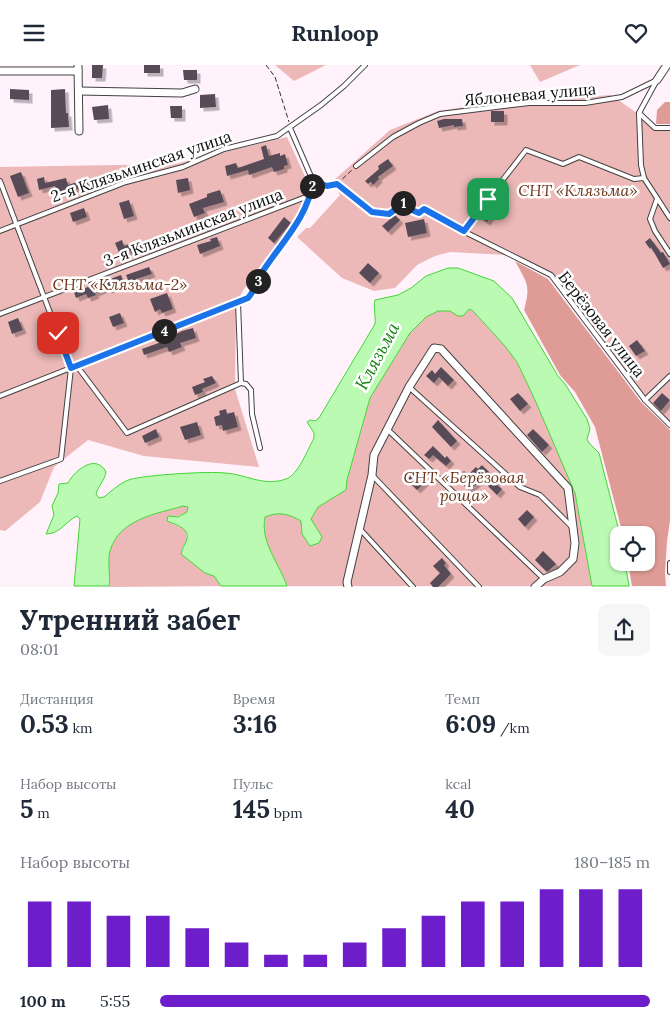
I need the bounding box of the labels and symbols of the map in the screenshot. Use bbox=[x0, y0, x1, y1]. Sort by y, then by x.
street label: Яблоневая улица bbox=[463, 78, 597, 110]
street label: 2-я Клязьминская улица bbox=[48, 126, 234, 206]
pin: 2 bbox=[300, 173, 324, 199]
pin bbox=[467, 178, 509, 220]
park label: СНТ «Клязьма» bbox=[518, 180, 638, 200]
street label: 3-я Клязьминская улица bbox=[101, 184, 285, 270]
pin: 1 bbox=[390, 191, 416, 215]
street label: Берёзовая улица bbox=[554, 267, 650, 381]
pin: 3 bbox=[246, 269, 270, 293]
park label: СНТ «Клязьма-2» bbox=[53, 274, 187, 294]
pin bbox=[37, 312, 79, 354]
water label: Клязьма bbox=[350, 318, 404, 394]
pin: 4 bbox=[152, 319, 176, 343]
park label: СНТ «Берёзовая роща» bbox=[404, 467, 524, 505]

